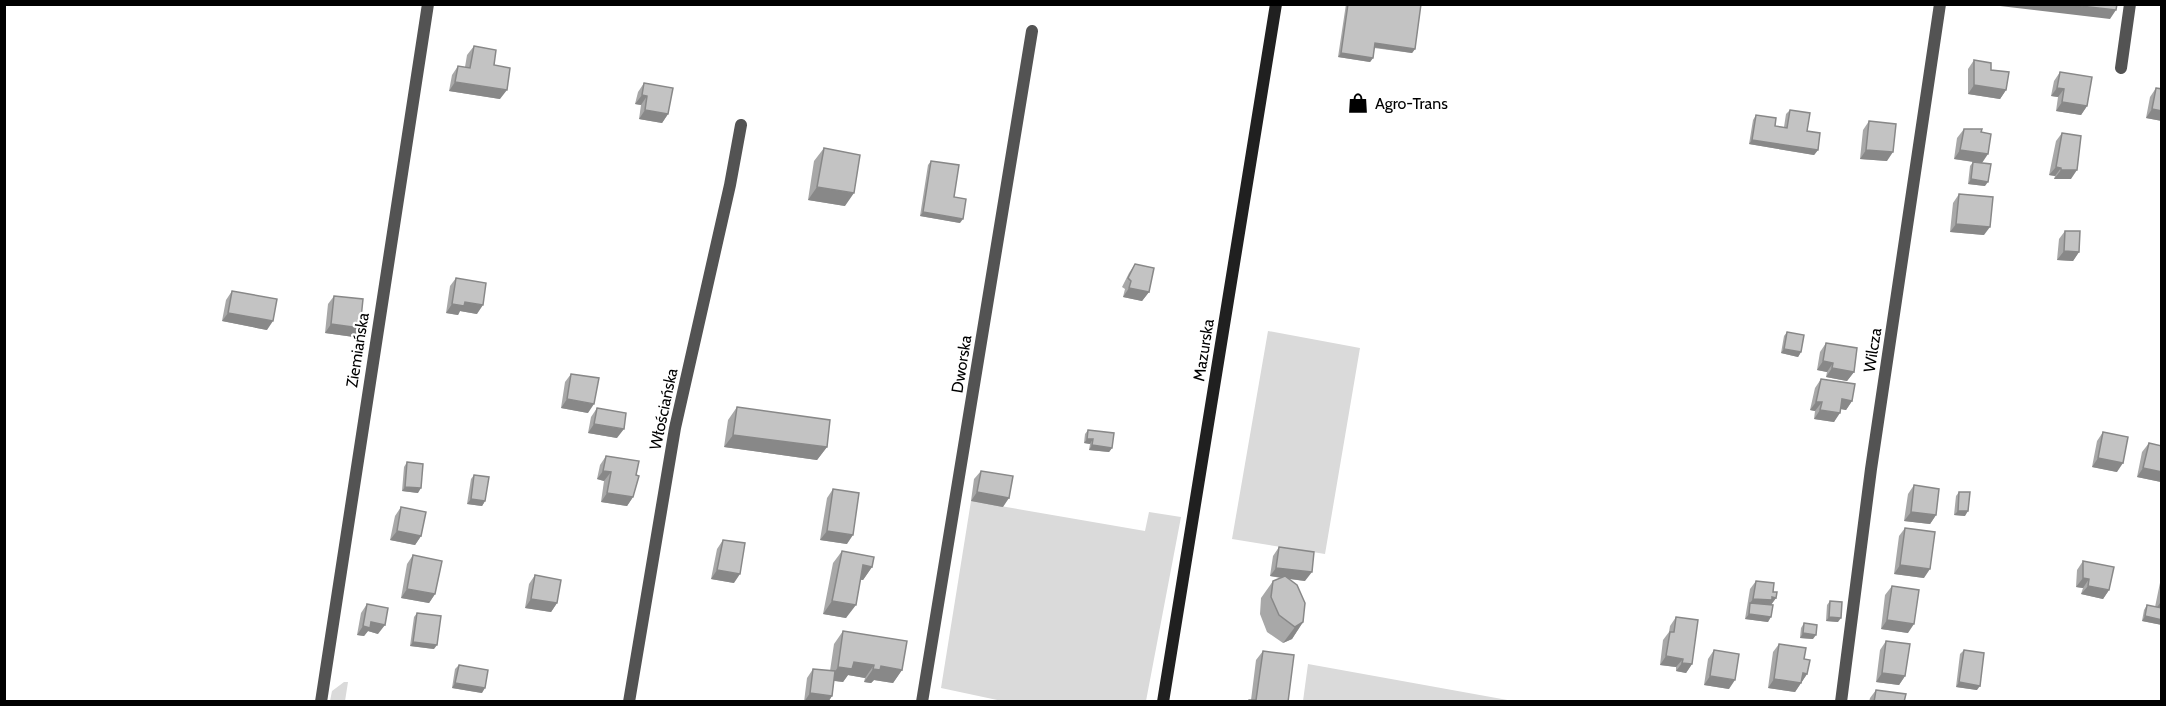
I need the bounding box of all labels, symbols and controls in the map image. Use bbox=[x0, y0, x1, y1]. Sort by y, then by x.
shop icon: Agro-Trans bbox=[1346, 91, 1370, 115]
place label: Agro-Trans bbox=[1375, 94, 1448, 113]
street label: Ziemiańska bbox=[342, 311, 373, 389]
street label: Mazurska bbox=[1189, 317, 1218, 383]
street label: Wilcza bbox=[1860, 326, 1885, 374]
street label: Dworska bbox=[948, 333, 975, 394]
street label: Włościańska bbox=[646, 366, 681, 452]

